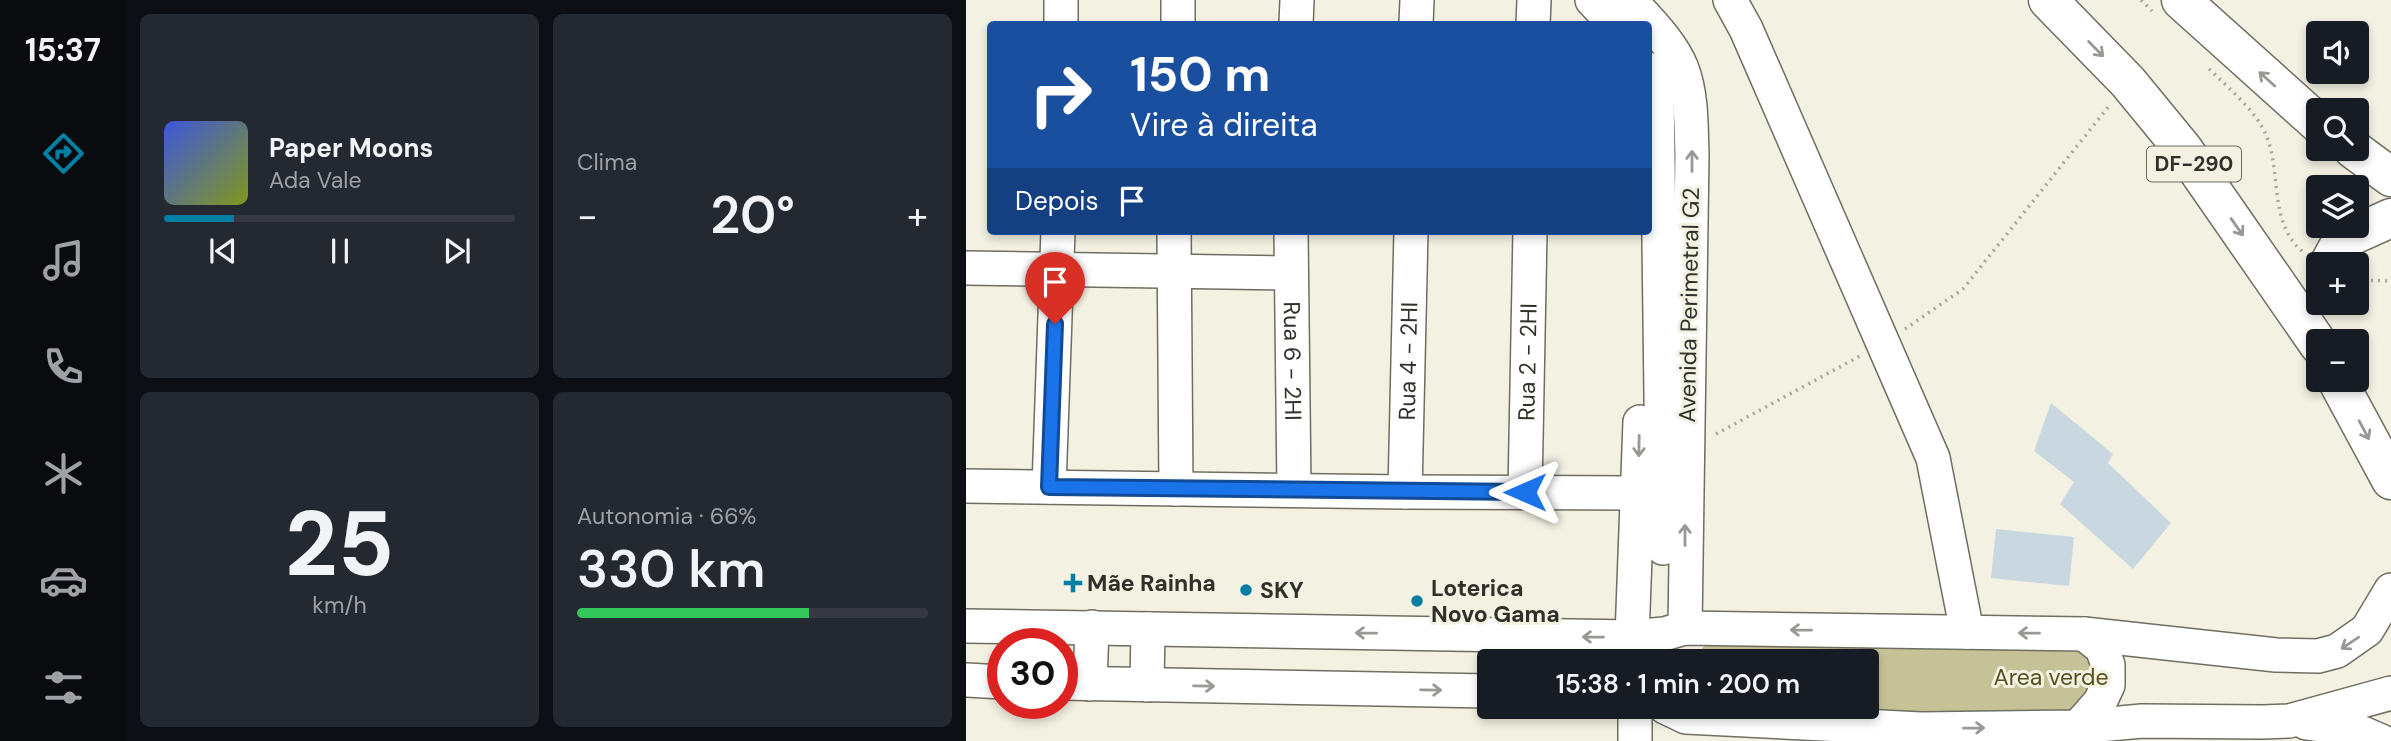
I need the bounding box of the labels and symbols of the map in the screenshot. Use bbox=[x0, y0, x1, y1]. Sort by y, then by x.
one-way arrow bbox=[2087, 40, 2104, 57]
one-way arrow bbox=[2258, 71, 2276, 87]
road number: DF-290 bbox=[2147, 146, 2241, 182]
one-way arrow bbox=[1685, 150, 1699, 173]
street label: Avenida Perimetral G2 bbox=[1672, 187, 1706, 423]
one-way arrow bbox=[2230, 216, 2244, 236]
pin bbox=[1025, 252, 1085, 324]
street label: Rua 6 - 2HI bbox=[1277, 301, 1308, 421]
street label: Rua 4 - 2HI bbox=[1392, 301, 1424, 421]
street label: Rua 2 - 2HI bbox=[1511, 303, 1544, 421]
one-way arrow bbox=[2357, 419, 2371, 439]
one-way arrow bbox=[1632, 434, 1646, 457]
position arrow bbox=[1488, 455, 1562, 529]
one-way arrow bbox=[1679, 524, 1692, 547]
place label: Mãe Rainha bbox=[1087, 568, 1216, 598]
place label: Loterica Novo Gama bbox=[1431, 573, 1560, 629]
marker: Mãe Rainha bbox=[1065, 575, 1081, 591]
place label: SKY bbox=[1260, 575, 1304, 605]
marker: SKY bbox=[1238, 582, 1254, 598]
marker: Loterica Novo Gama bbox=[1409, 593, 1425, 609]
one-way arrow bbox=[1790, 623, 1813, 637]
one-way arrow bbox=[1354, 626, 1377, 639]
one-way arrow bbox=[2018, 626, 2041, 640]
speed limit sign: 30 bbox=[987, 628, 1078, 719]
one-way arrow bbox=[1582, 630, 1605, 644]
one-way arrow bbox=[2341, 636, 2360, 650]
park label: Area verde bbox=[1993, 662, 2109, 692]
one-way arrow bbox=[1192, 679, 1215, 692]
one-way arrow bbox=[1420, 683, 1443, 697]
one-way arrow bbox=[1963, 721, 1986, 735]

